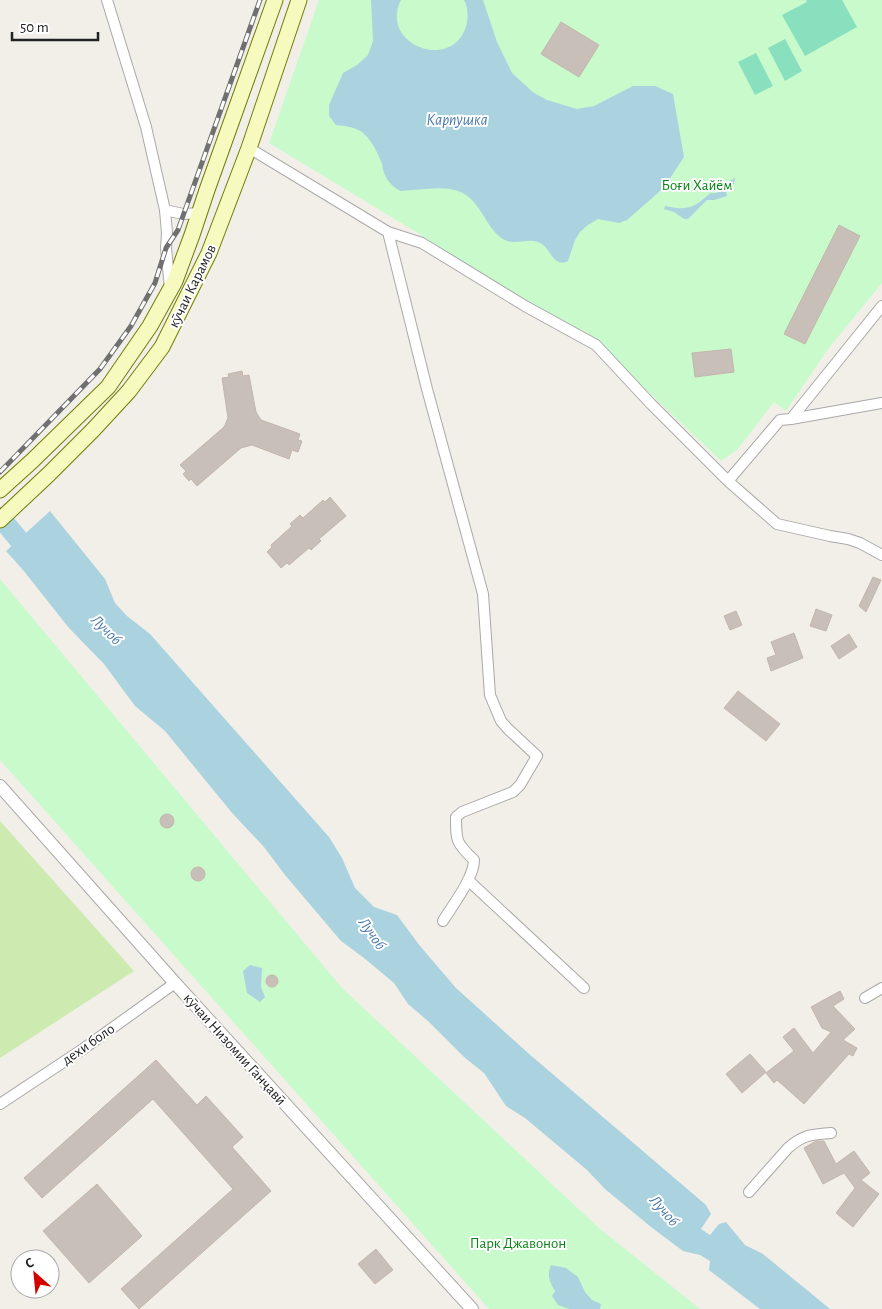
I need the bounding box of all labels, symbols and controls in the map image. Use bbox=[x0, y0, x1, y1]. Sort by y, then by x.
scale bar bbox=[12, 10, 99, 42]
text: 50 m bbox=[20, 20, 49, 35]
water label: Карпушка bbox=[426, 112, 488, 129]
park label: Боғи Хайём bbox=[662, 178, 732, 193]
street label: кӯчаи Карамов bbox=[166, 242, 219, 330]
water label: Лучоб bbox=[87, 611, 125, 648]
water label: Лучоб bbox=[355, 914, 389, 953]
street label: кӯчаи Низомии Ганҷавӣ bbox=[181, 990, 289, 1108]
street label: дехи боло bbox=[59, 1021, 117, 1068]
water label: Лучоб bbox=[646, 1191, 682, 1229]
park label: Парк Джавонон bbox=[470, 1236, 566, 1251]
north arrow bbox=[10, 1249, 60, 1299]
text: С bbox=[23, 1255, 36, 1271]

